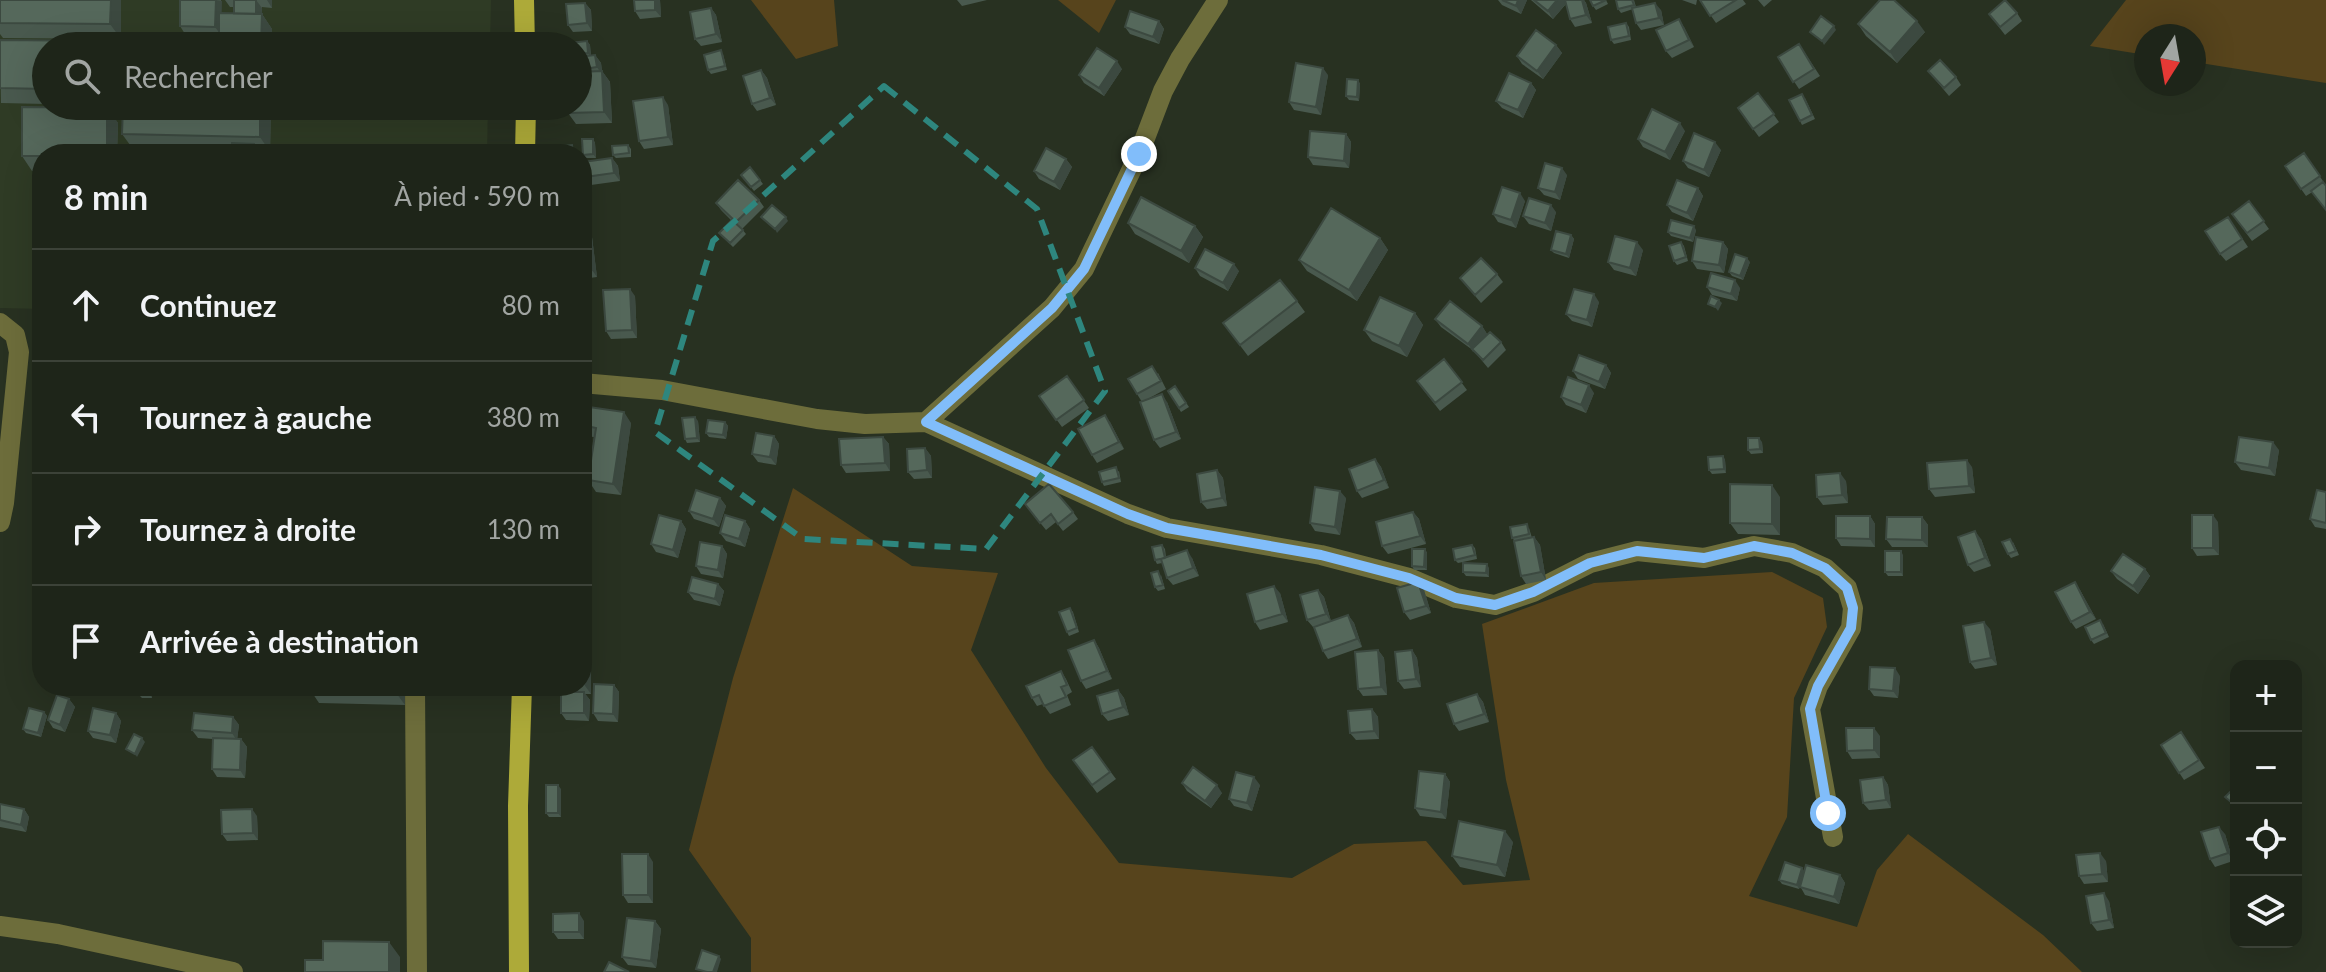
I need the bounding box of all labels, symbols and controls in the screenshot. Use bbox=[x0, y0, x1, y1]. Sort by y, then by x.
north arrow bbox=[2134, 24, 2206, 96]
search box bbox=[32, 32, 592, 120]
icon: search bbox=[60, 54, 104, 98]
text: Rechercher bbox=[124, 58, 273, 94]
route end bbox=[1121, 136, 1157, 172]
text: 8 min bbox=[64, 176, 148, 217]
text: À pied · 590 m bbox=[394, 180, 560, 212]
icon: ahead bbox=[64, 283, 108, 327]
text: Continuez bbox=[140, 287, 276, 323]
text: 80 m bbox=[502, 289, 560, 321]
icon: left bbox=[64, 395, 108, 439]
text: Tournez à gauche bbox=[140, 399, 372, 435]
text: 380 m bbox=[487, 401, 560, 433]
icon: right bbox=[64, 507, 108, 551]
text: Tournez à droite bbox=[140, 511, 356, 547]
text: 130 m bbox=[487, 513, 560, 545]
icon: arrive bbox=[64, 619, 108, 663]
text: Arrivée à destination bbox=[140, 623, 419, 659]
map controls bbox=[2230, 660, 2302, 948]
button: + bbox=[2230, 660, 2302, 732]
button: − bbox=[2230, 732, 2302, 804]
route start bbox=[1810, 795, 1846, 831]
button: locate bbox=[2230, 804, 2302, 876]
button: layers bbox=[2230, 876, 2302, 948]

